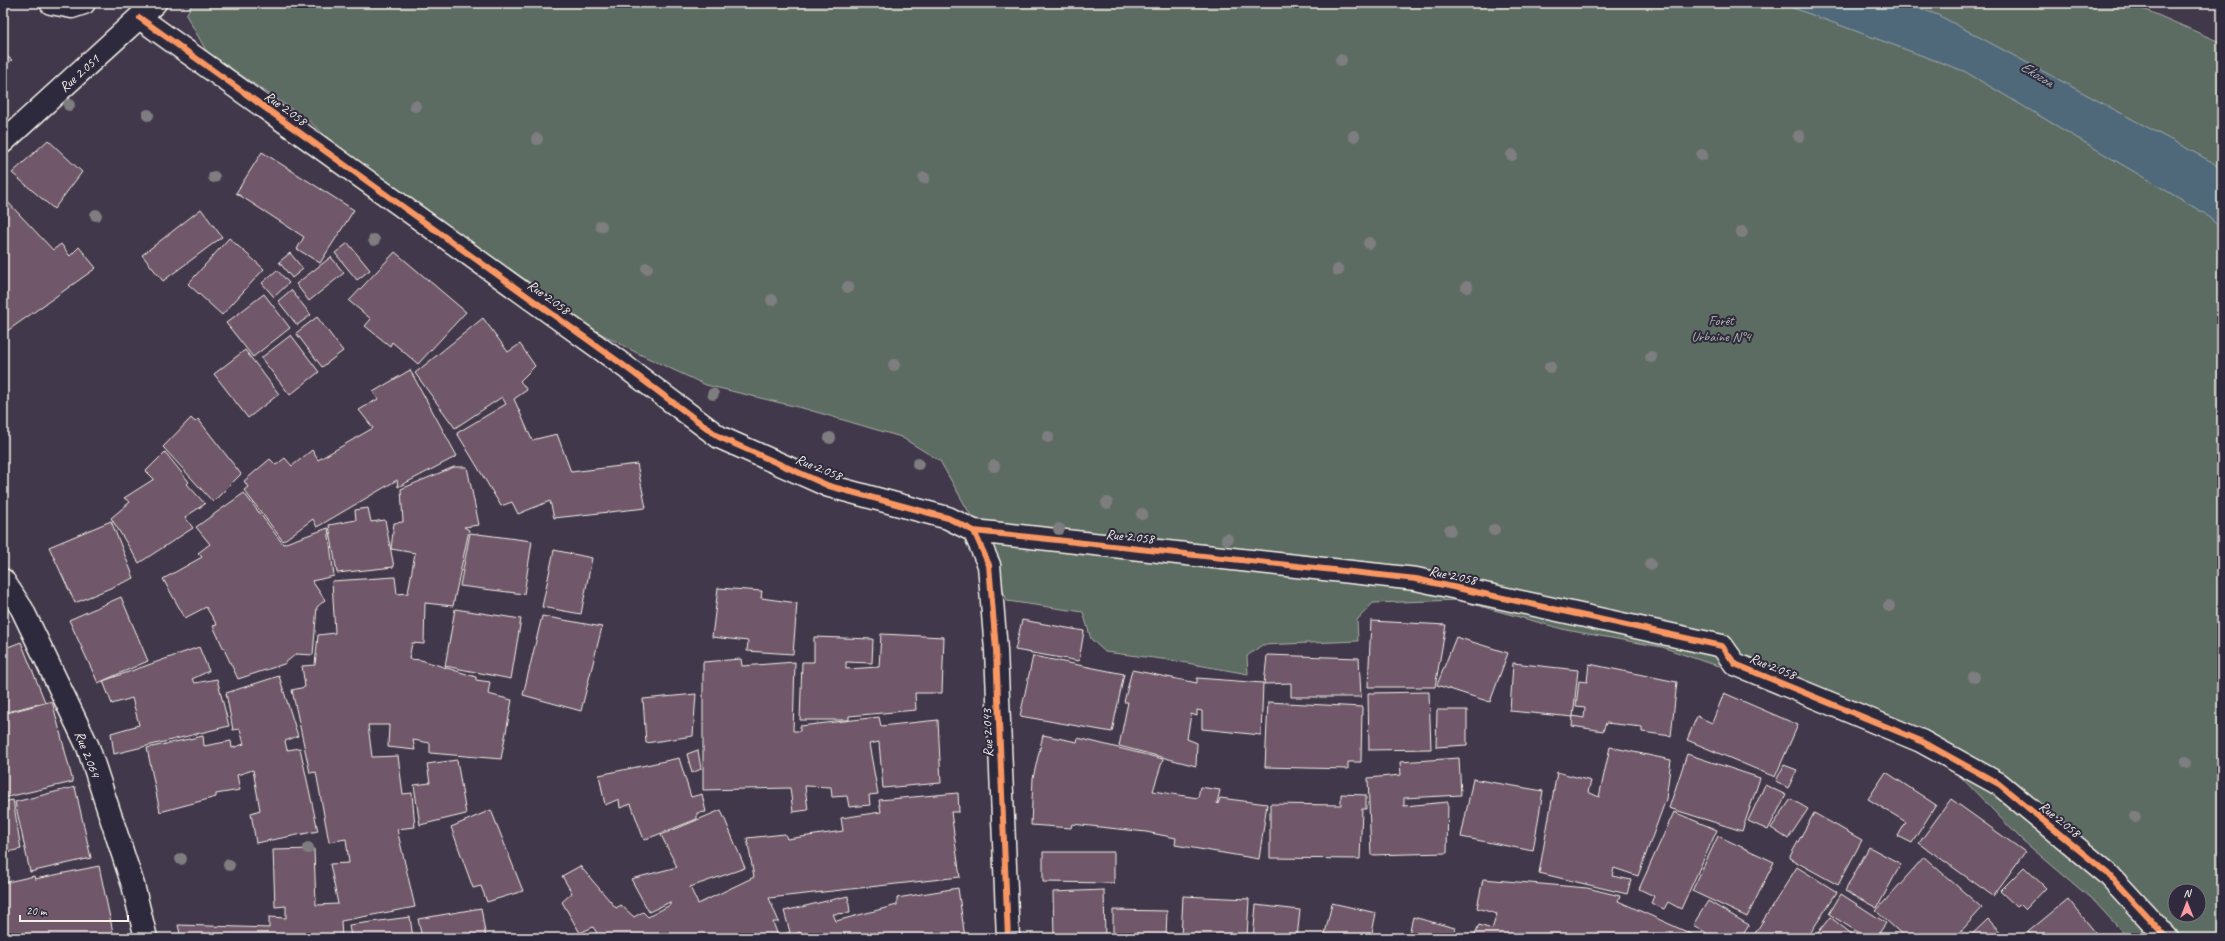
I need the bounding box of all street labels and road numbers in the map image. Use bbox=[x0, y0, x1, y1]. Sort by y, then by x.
street label: Rue 2.051 bbox=[56, 50, 103, 96]
street label: Rue 2.058 bbox=[261, 87, 312, 130]
street label: Rue 2.058 bbox=[524, 276, 575, 319]
street label: Rue 2.058 bbox=[793, 451, 846, 485]
street label: Rue 2.058 bbox=[1105, 526, 1156, 548]
street label: Rue 2.058 bbox=[1428, 562, 1480, 589]
street label: Rue 2.058 bbox=[1747, 650, 1800, 684]
street label: Rue 2.043 bbox=[978, 707, 997, 757]
street label: Rue 2.064 bbox=[71, 729, 105, 781]
street label: Rue 2.058 bbox=[2036, 798, 2085, 842]

